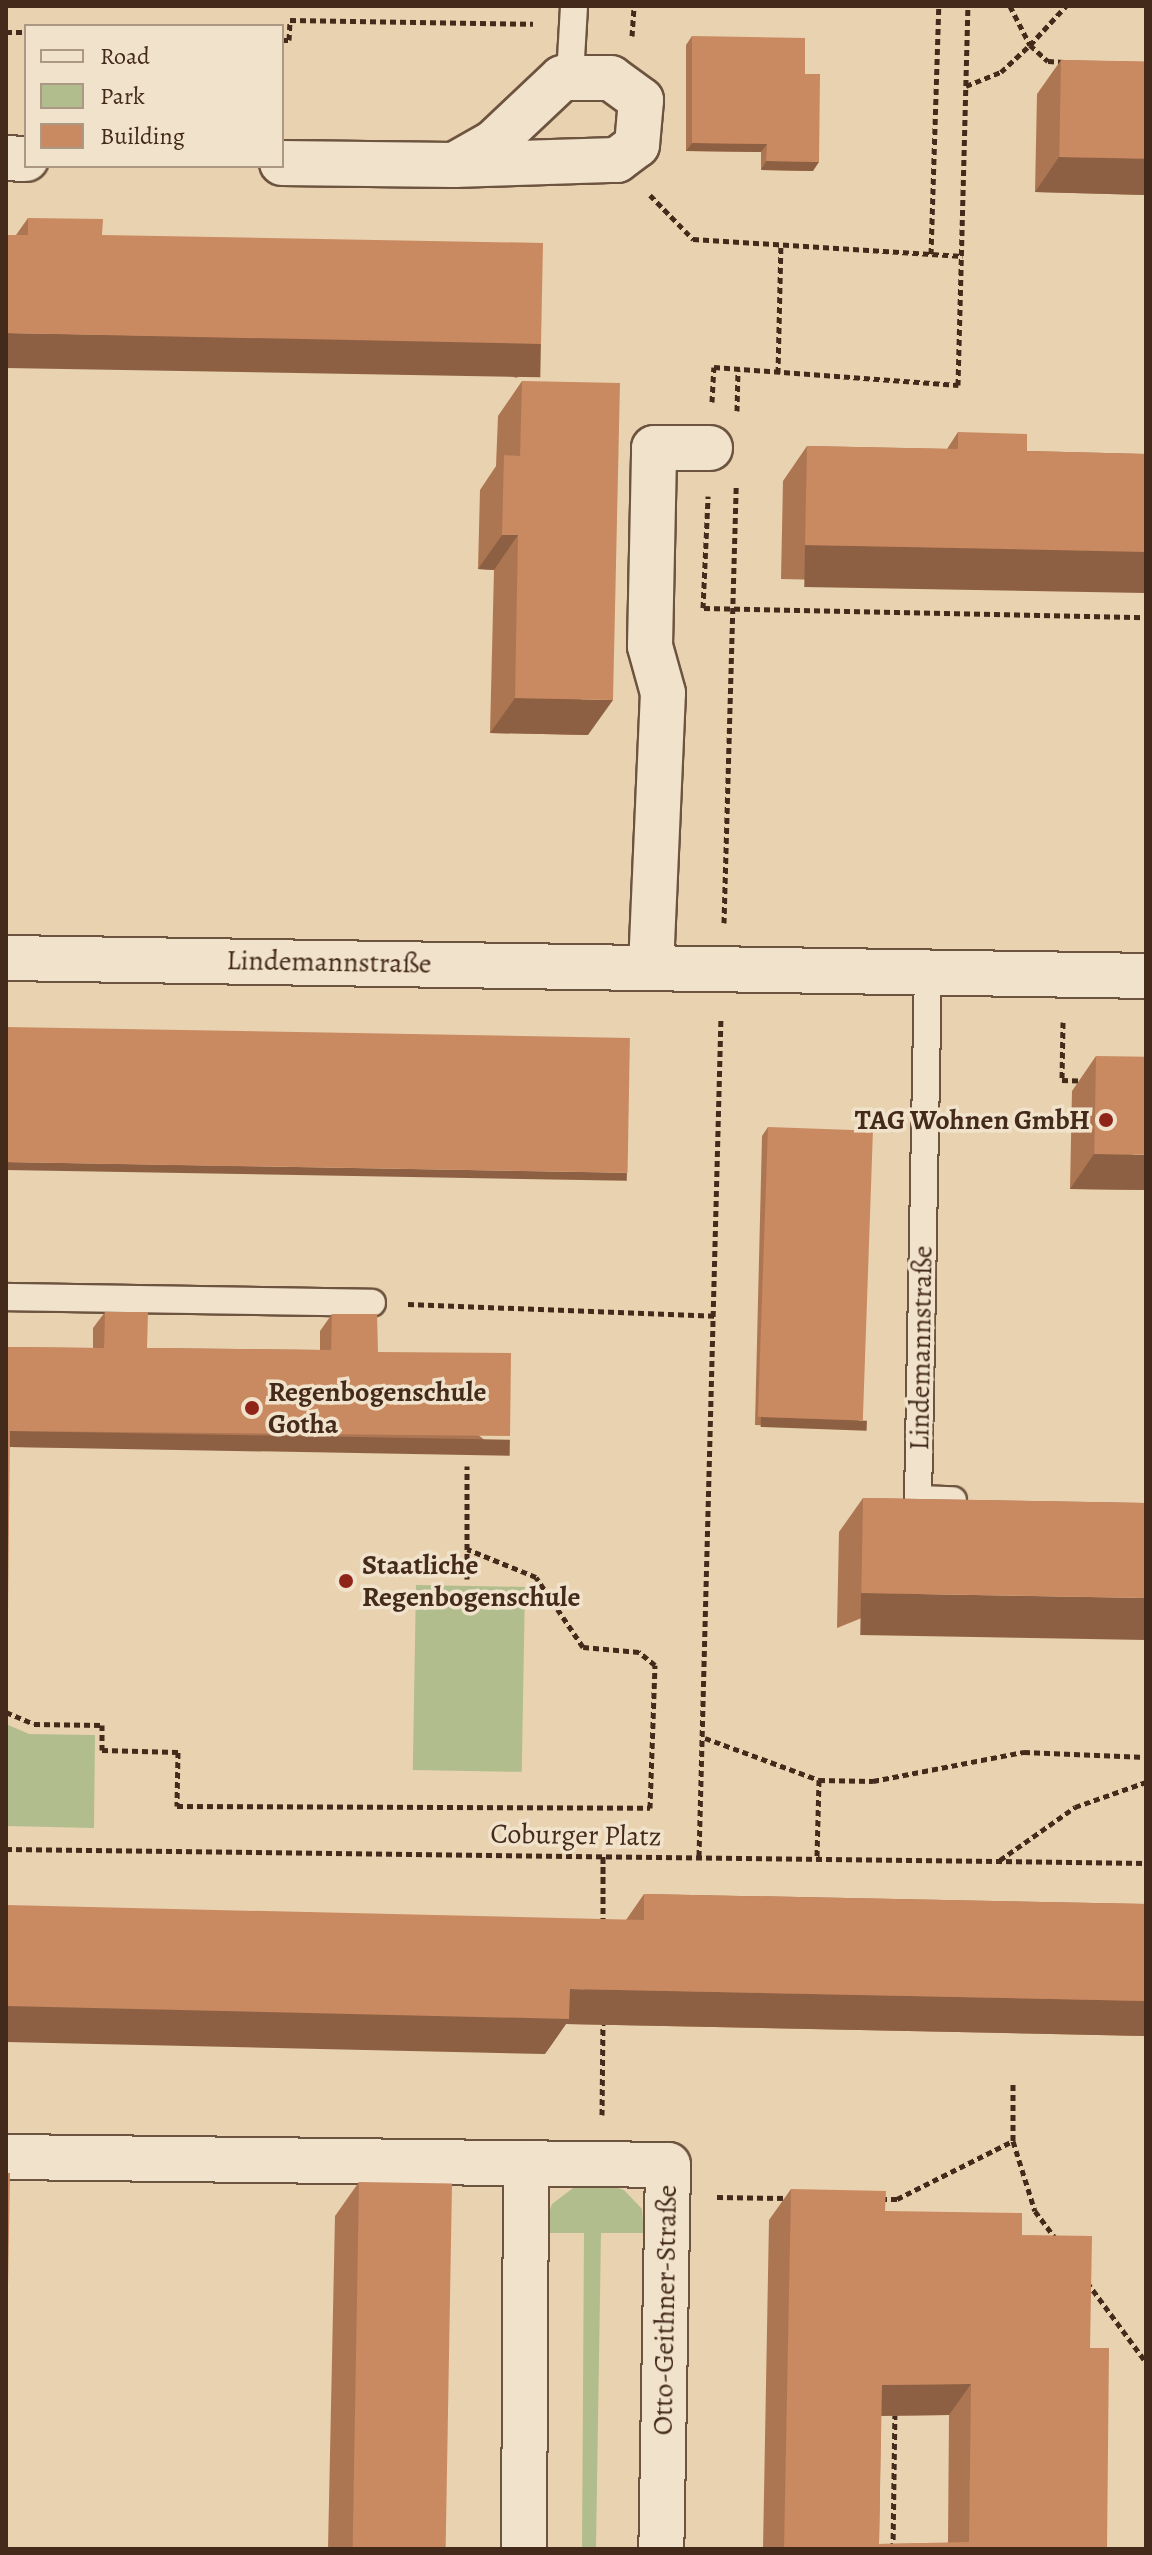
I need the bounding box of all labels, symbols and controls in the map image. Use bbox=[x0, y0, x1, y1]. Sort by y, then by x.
legend bbox=[24, 24, 284, 168]
text: Road bbox=[100, 40, 150, 72]
text: Park bbox=[100, 80, 145, 112]
text: Building bbox=[100, 120, 185, 152]
street label: Lindemannstraße bbox=[226, 943, 432, 981]
place label: TAG Wohnen GmbH bbox=[855, 1103, 1090, 1137]
marker: TAG Wohnen GmbH bbox=[1097, 1111, 1115, 1129]
street label: Lindemannstraße bbox=[902, 1245, 940, 1451]
place label: Regenbogenschule Gotha bbox=[268, 1375, 486, 1441]
marker: Regenbogenschule Gotha bbox=[243, 1399, 261, 1417]
place label: Staatliche Regenbogenschule bbox=[362, 1548, 580, 1614]
marker: Staatliche Regenbogenschule bbox=[337, 1572, 355, 1590]
street label: Coburger Platz bbox=[490, 1817, 662, 1853]
street label: Otto-Geithner-Straße bbox=[646, 2184, 684, 2436]

